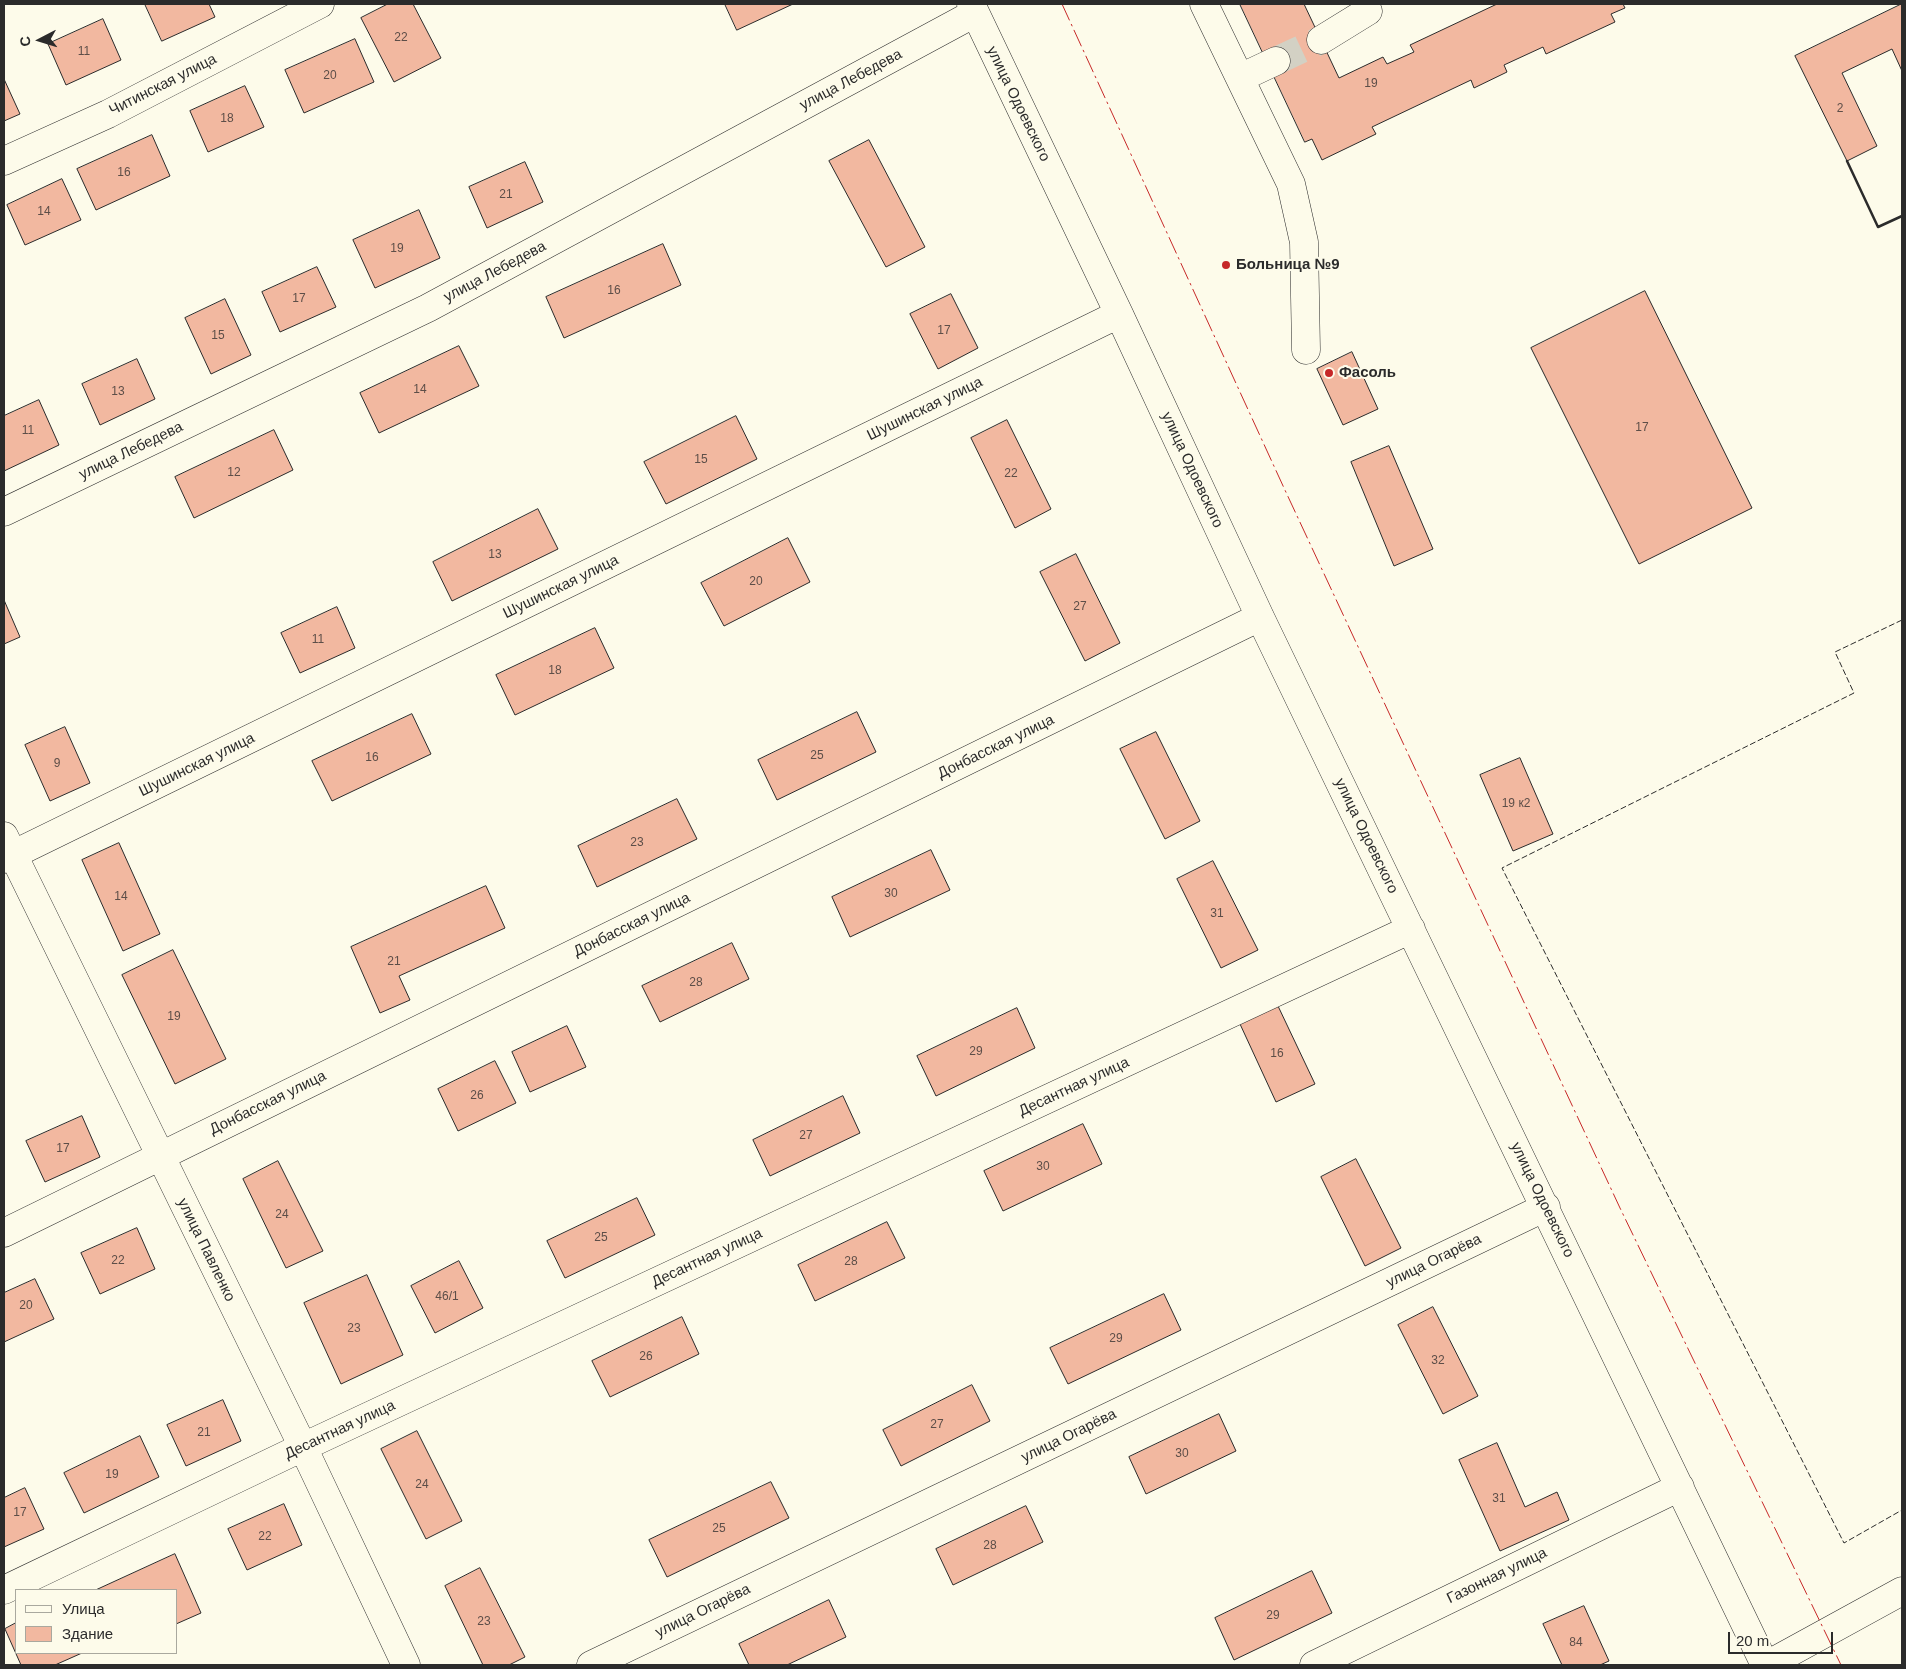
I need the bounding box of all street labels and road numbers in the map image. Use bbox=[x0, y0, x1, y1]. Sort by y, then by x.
street label: улица Одоевского bbox=[982, 43, 1054, 165]
street label: улица Лебедева bbox=[797, 46, 905, 114]
street label: Читинская улица bbox=[106, 50, 220, 120]
street label: улица Лебедева bbox=[441, 238, 549, 306]
street label: Шушинская улица bbox=[864, 373, 986, 445]
street label: улица Одоевского bbox=[1157, 409, 1227, 531]
street label: улица Лебедева bbox=[76, 418, 186, 484]
street label: Шушинская улица bbox=[500, 551, 622, 623]
street label: Донбасская улица bbox=[935, 711, 1057, 783]
street label: Шушинская улица bbox=[136, 729, 258, 801]
street label: улица Одоевского bbox=[1330, 775, 1402, 897]
street label: Донбасская улица bbox=[571, 889, 693, 961]
street label: Десантная улица bbox=[1016, 1054, 1132, 1120]
street label: Донбасская улица bbox=[207, 1067, 329, 1139]
street label: улица Одоевского bbox=[1506, 1139, 1578, 1261]
street label: улица Павленко bbox=[173, 1195, 239, 1305]
street label: Десантная улица bbox=[649, 1225, 765, 1291]
street label: улица Огарёва bbox=[1384, 1230, 1484, 1292]
street label: Десантная улица bbox=[282, 1397, 398, 1463]
street label: улица Огарёва bbox=[1019, 1405, 1119, 1467]
street label: Газонная улица bbox=[1444, 1544, 1550, 1608]
street label: улица Огарёва bbox=[653, 1580, 753, 1642]

